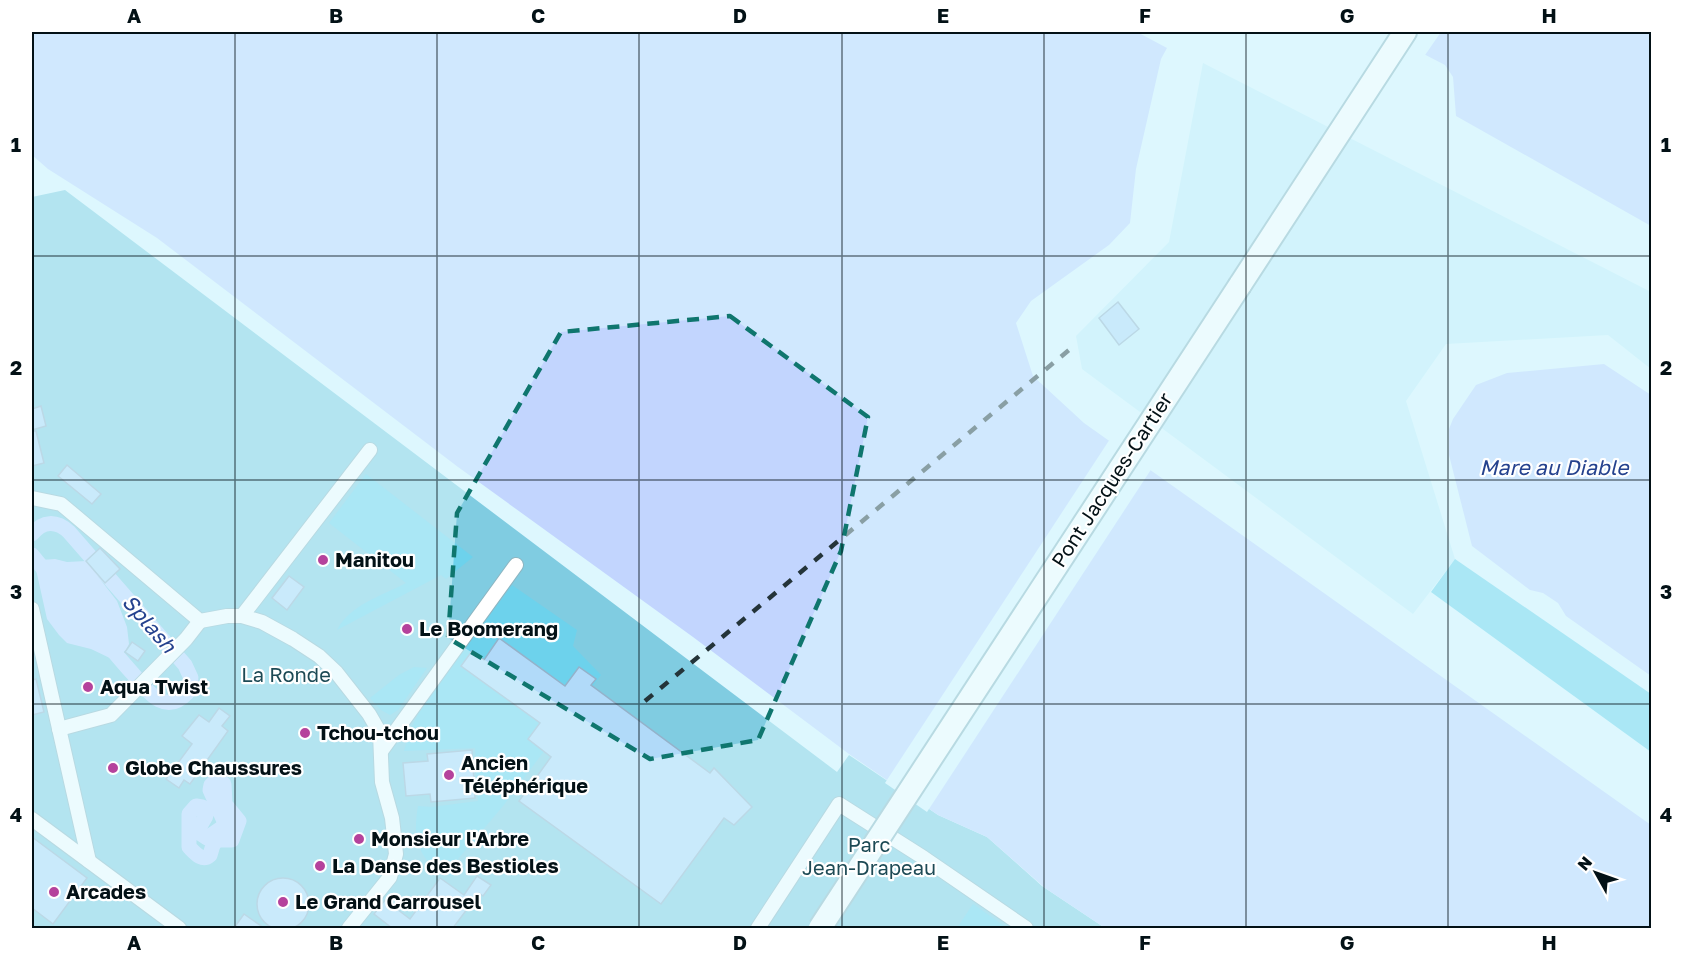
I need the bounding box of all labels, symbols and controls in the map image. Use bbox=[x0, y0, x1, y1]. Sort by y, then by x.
text: A bbox=[127, 3, 141, 27]
text: B bbox=[329, 3, 343, 27]
text: C bbox=[531, 3, 545, 27]
text: D bbox=[733, 3, 747, 27]
text: E bbox=[937, 3, 949, 27]
text: F bbox=[1139, 3, 1151, 27]
text: G bbox=[1340, 3, 1354, 27]
text: H bbox=[1541, 3, 1557, 27]
text: 1 bbox=[11, 132, 21, 156]
text: 1 bbox=[1661, 132, 1671, 156]
text: 2 bbox=[10, 355, 22, 379]
text: 2 bbox=[1660, 355, 1672, 379]
street label: Pont Jacques-Cartier bbox=[1046, 387, 1177, 571]
water label: Mare au Diable bbox=[1480, 454, 1630, 480]
place label: Manitou bbox=[335, 547, 414, 571]
marker: Manitou bbox=[316, 553, 330, 567]
text: 3 bbox=[10, 579, 22, 603]
text: 3 bbox=[1660, 579, 1672, 603]
water label: Splash bbox=[117, 589, 183, 659]
place label: Le Boomerang bbox=[419, 616, 558, 640]
marker: Le Boomerang bbox=[400, 622, 414, 636]
park label: La Ronde bbox=[241, 662, 331, 686]
place label: Aqua Twist bbox=[100, 674, 208, 698]
marker: Aqua Twist bbox=[81, 680, 95, 694]
place label: Tchou-tchou bbox=[317, 720, 439, 744]
marker: Tchou-tchou bbox=[298, 726, 312, 740]
place label: Ancien Téléphérique bbox=[461, 750, 588, 797]
place label: Globe Chaussures bbox=[125, 755, 302, 779]
marker: Globe Chaussures bbox=[106, 761, 120, 775]
marker: Ancien Téléphérique bbox=[442, 768, 456, 782]
text: 4 bbox=[10, 802, 22, 826]
text: 4 bbox=[1660, 802, 1672, 826]
place label: Monsieur l'Arbre bbox=[371, 826, 529, 850]
marker: Monsieur l'Arbre bbox=[352, 832, 366, 846]
park label: Parc Jean-Drapeau bbox=[802, 832, 936, 879]
north arrow bbox=[1566, 843, 1626, 903]
text: N bbox=[1573, 852, 1596, 874]
place label: La Danse des Bestioles bbox=[332, 853, 559, 877]
marker: La Danse des Bestioles bbox=[313, 859, 327, 873]
place label: Arcades bbox=[66, 879, 146, 903]
marker: Arcades bbox=[47, 885, 61, 899]
place label: Le Grand Carrousel bbox=[295, 889, 481, 913]
marker: Le Grand Carrousel bbox=[276, 895, 290, 909]
text: A bbox=[127, 930, 141, 954]
text: B bbox=[329, 930, 343, 954]
text: C bbox=[531, 930, 545, 954]
text: D bbox=[733, 930, 747, 954]
text: E bbox=[937, 930, 949, 954]
text: F bbox=[1139, 930, 1151, 954]
text: G bbox=[1340, 930, 1354, 954]
text: H bbox=[1541, 930, 1557, 954]

